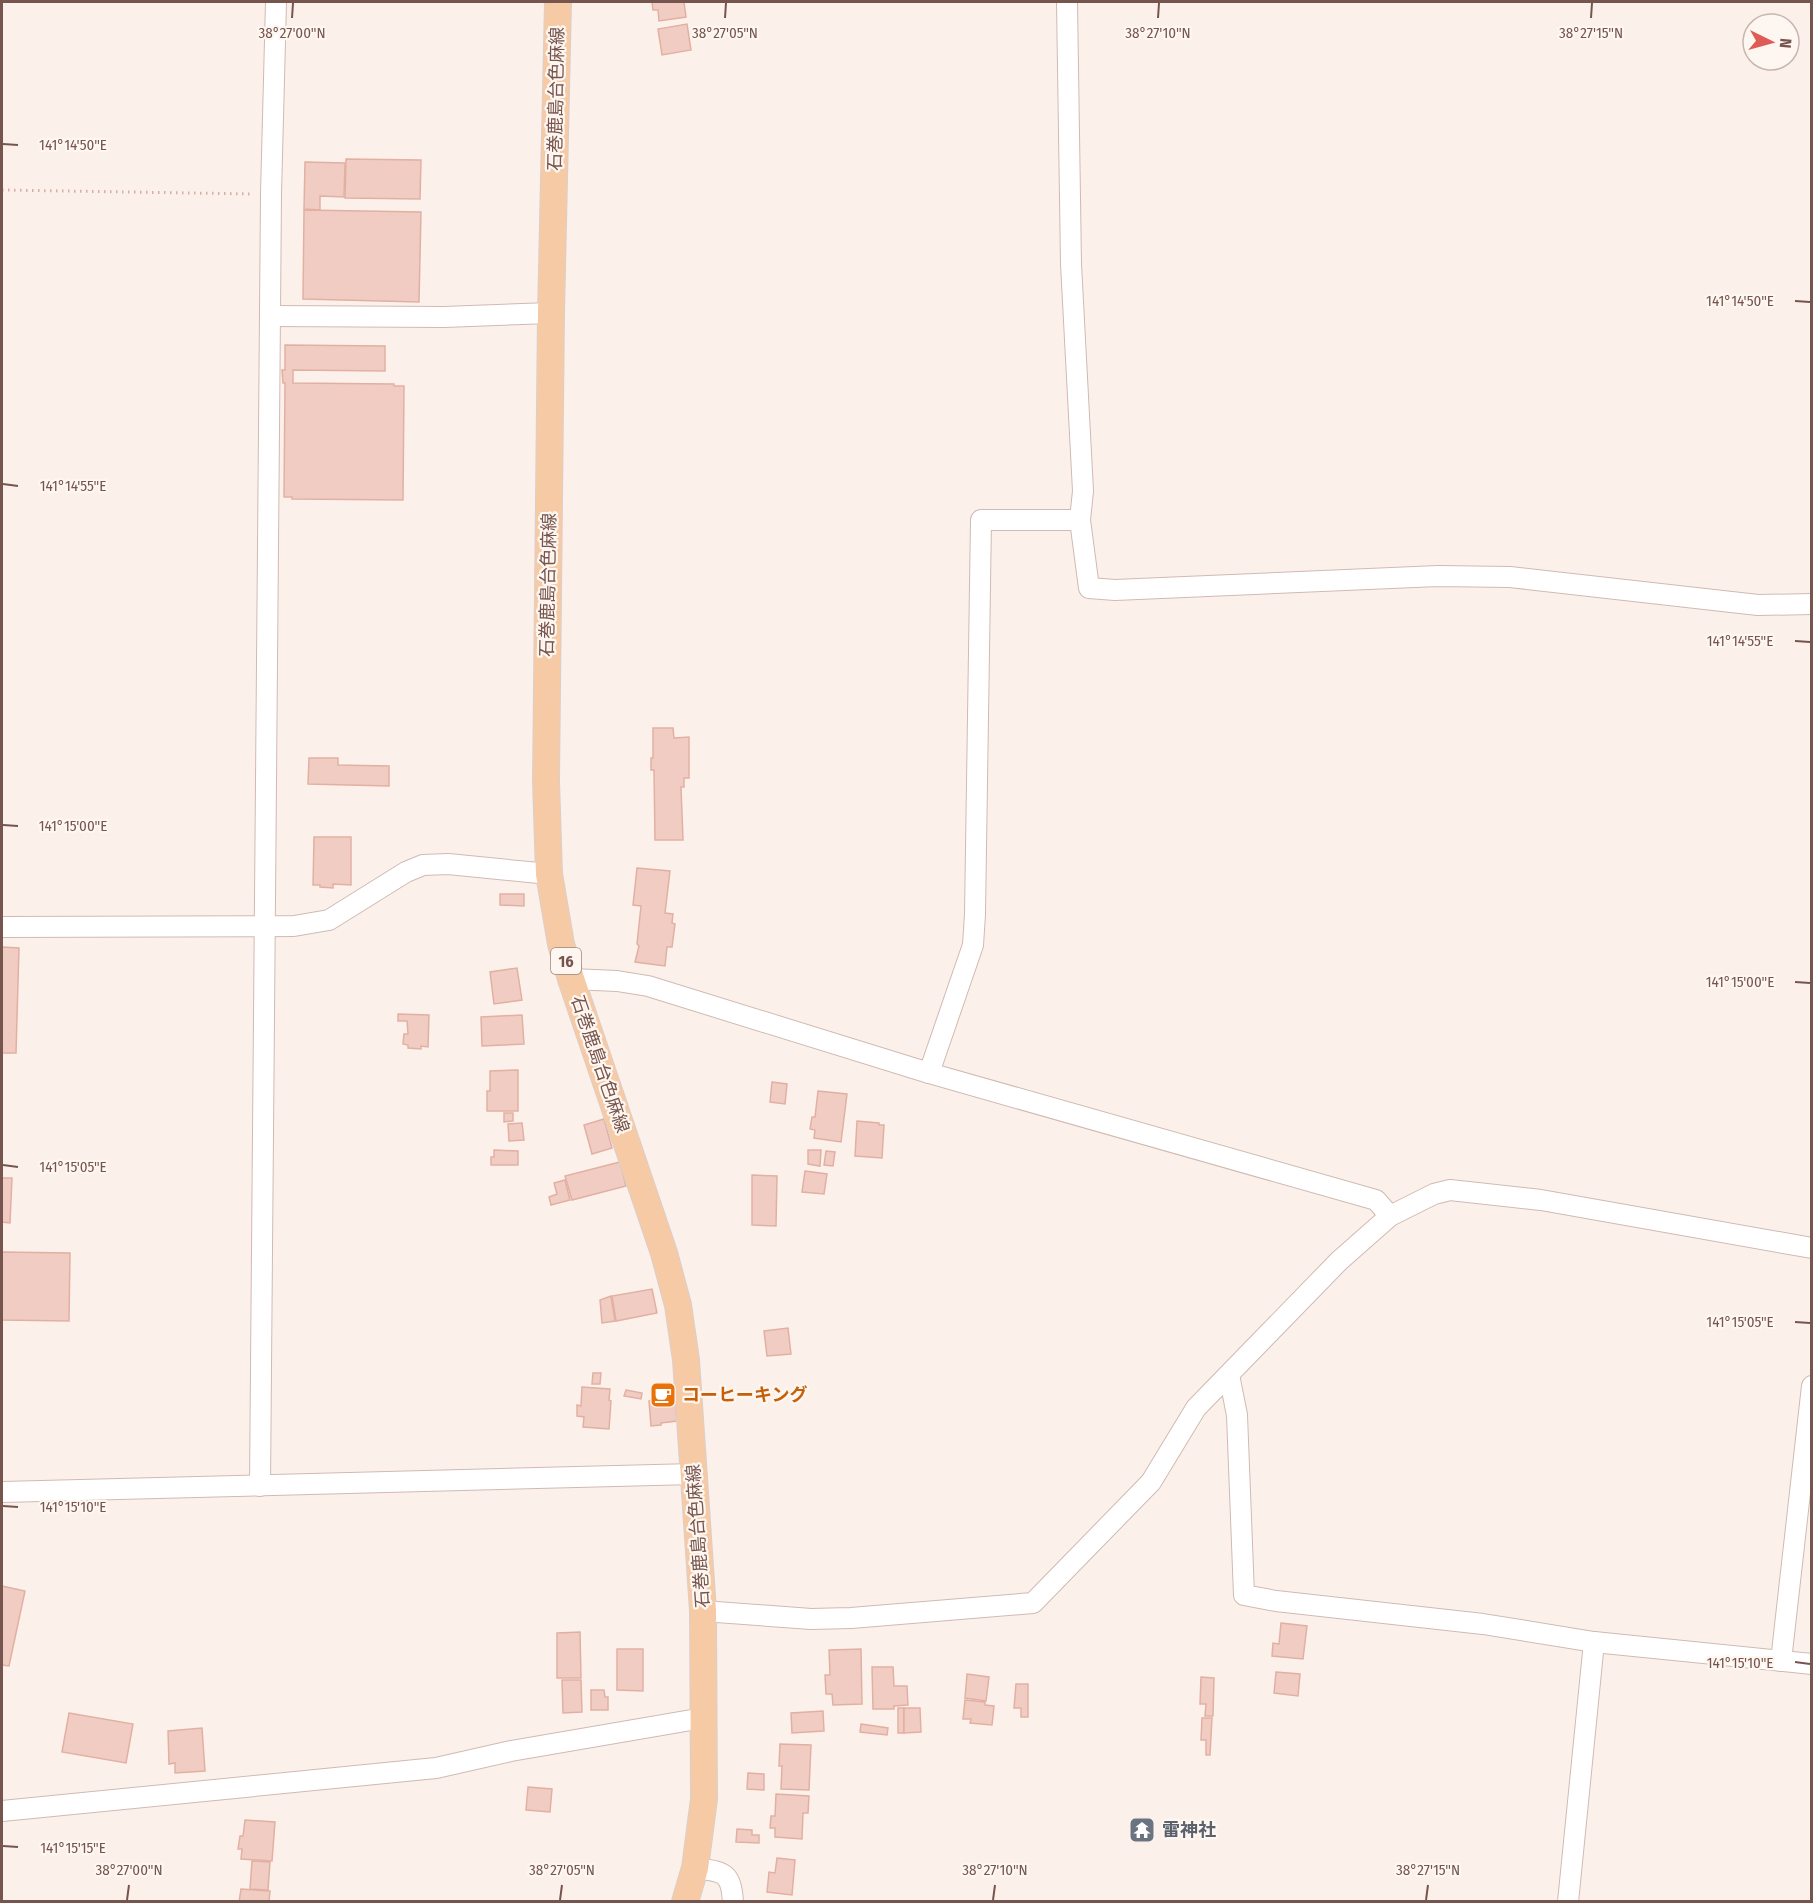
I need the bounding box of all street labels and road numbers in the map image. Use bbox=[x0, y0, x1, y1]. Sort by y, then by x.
street label: 石巻鹿島台色麻線 bbox=[544, 27, 568, 171]
street label: 石巻鹿島台色麻線 bbox=[536, 513, 560, 657]
road number: 16 bbox=[551, 948, 581, 974]
street label: 石巻鹿島台色麻線 bbox=[566, 992, 634, 1136]
street label: 石巻鹿島台色麻線 bbox=[682, 1463, 714, 1609]

